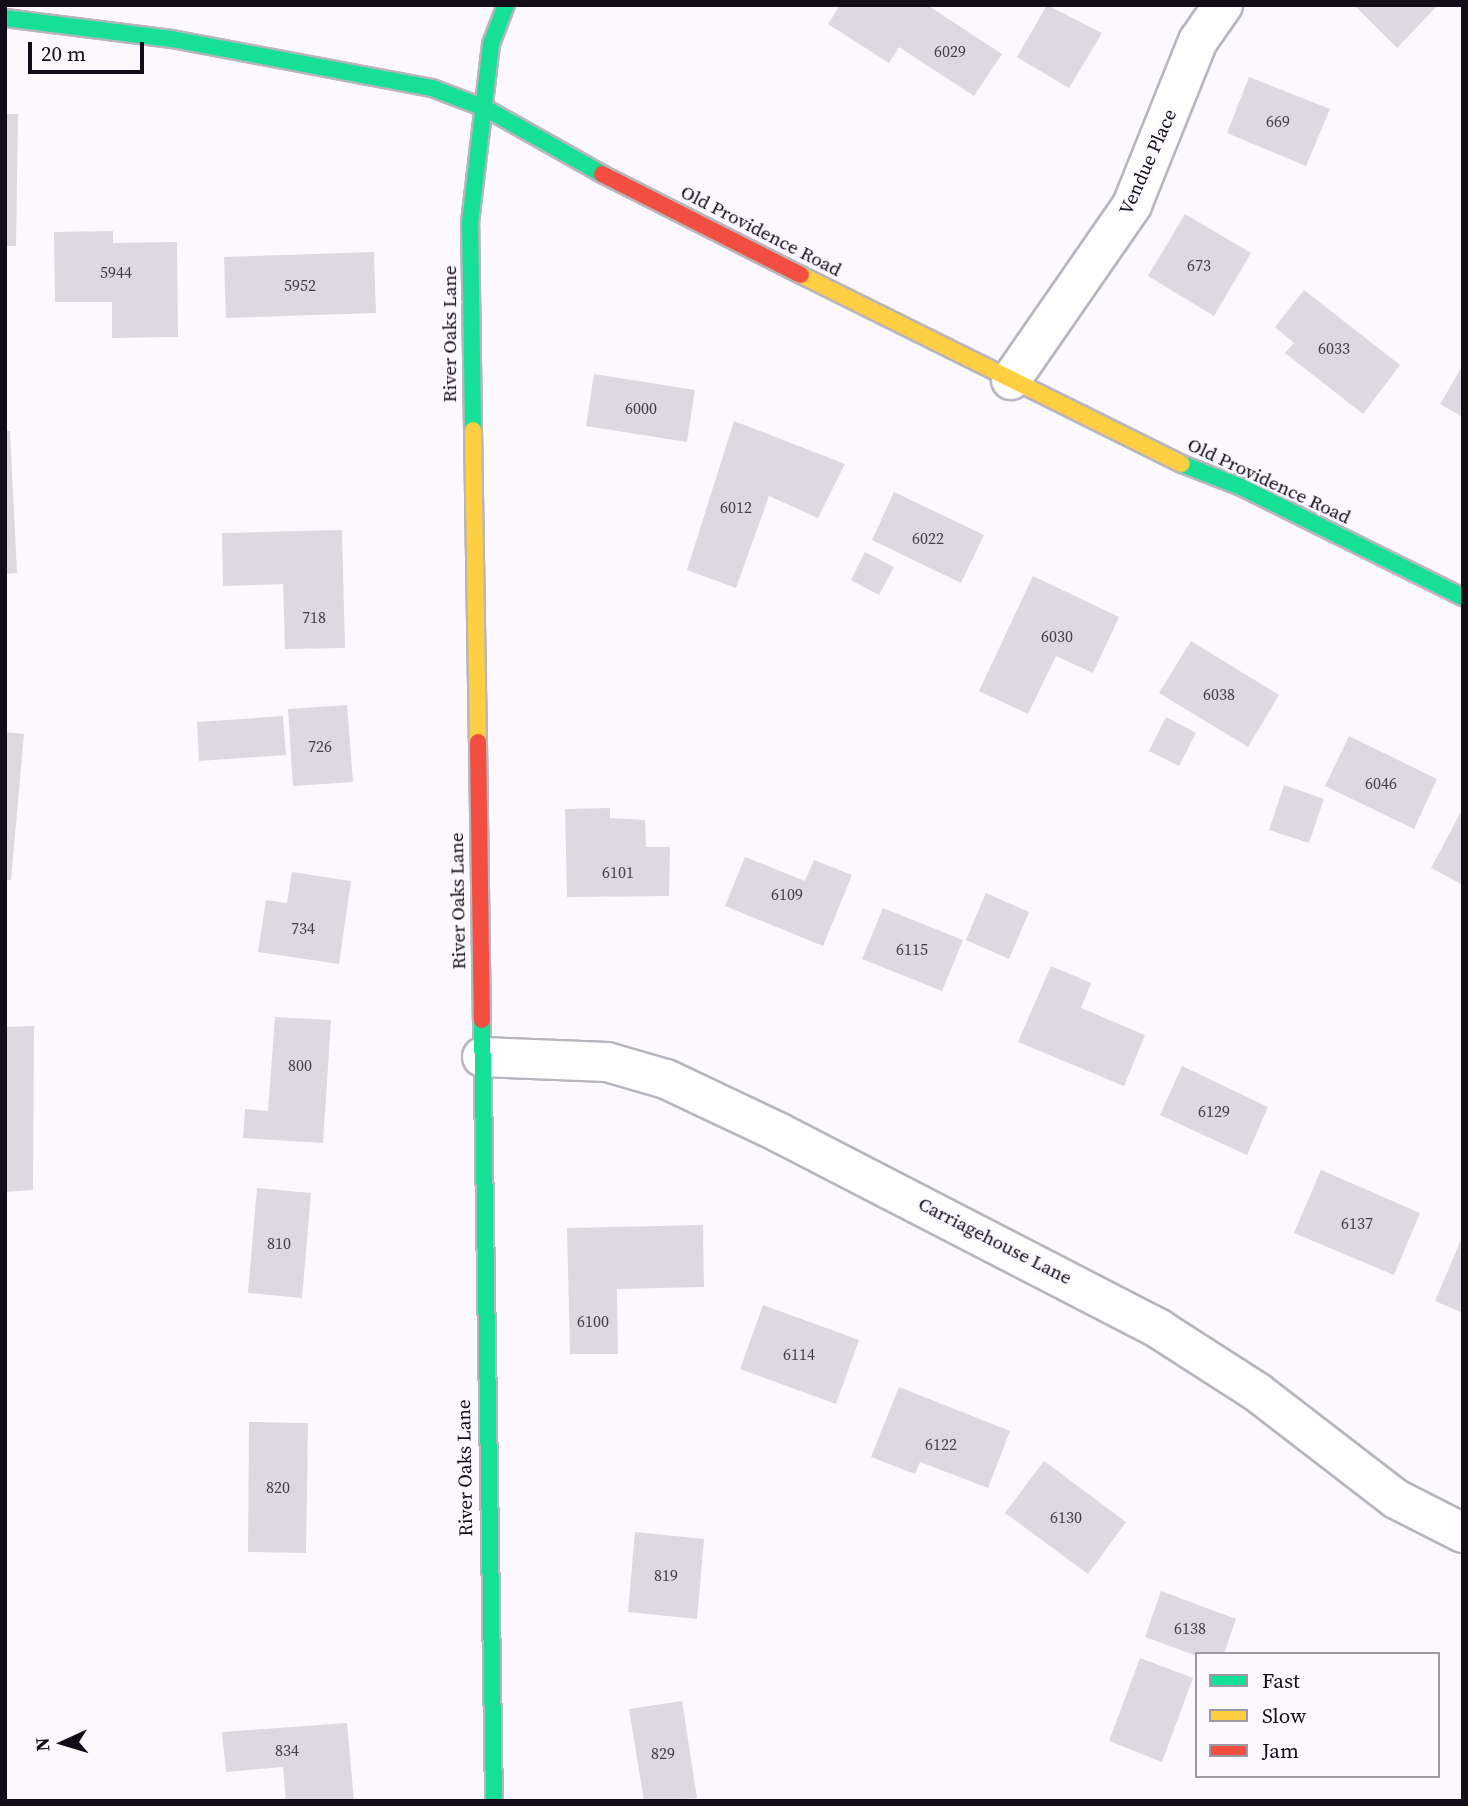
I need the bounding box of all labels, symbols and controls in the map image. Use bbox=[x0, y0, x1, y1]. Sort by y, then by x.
scale bar bbox=[32, 28, 147, 72]
text: 20 m bbox=[41, 39, 86, 68]
house number: 6029 bbox=[934, 41, 966, 61]
street label: Vendue Place bbox=[1114, 105, 1182, 219]
house number: 669 bbox=[1266, 111, 1290, 131]
street label: Old Providence Road bbox=[677, 181, 845, 281]
house number: 673 bbox=[1187, 255, 1211, 275]
house number: 5944 bbox=[100, 262, 132, 282]
street label: River Oaks Lane bbox=[439, 265, 461, 403]
house number: 5952 bbox=[284, 275, 316, 295]
house number: 6033 bbox=[1318, 338, 1350, 358]
house number: 6000 bbox=[625, 398, 657, 418]
street label: Old Providence Road bbox=[1184, 433, 1354, 529]
house number: 6012 bbox=[720, 497, 752, 517]
house number: 6022 bbox=[912, 528, 944, 548]
house number: 718 bbox=[302, 607, 326, 627]
house number: 6030 bbox=[1041, 626, 1073, 646]
house number: 6038 bbox=[1203, 684, 1235, 704]
house number: 726 bbox=[308, 736, 332, 756]
house number: 6046 bbox=[1365, 773, 1397, 793]
street label: River Oaks Lane bbox=[445, 832, 471, 970]
house number: 6101 bbox=[602, 862, 634, 882]
house number: 6109 bbox=[771, 884, 803, 904]
house number: 734 bbox=[291, 918, 315, 938]
house number: 6115 bbox=[896, 939, 928, 959]
house number: 800 bbox=[288, 1055, 312, 1075]
house number: 6129 bbox=[1198, 1101, 1230, 1121]
street label: Carriagehouse Lane bbox=[914, 1192, 1076, 1290]
house number: 6137 bbox=[1341, 1213, 1373, 1233]
house number: 810 bbox=[267, 1233, 291, 1253]
house number: 6100 bbox=[577, 1311, 609, 1331]
house number: 6114 bbox=[783, 1344, 815, 1364]
street label: River Oaks Lane bbox=[452, 1399, 478, 1537]
house number: 6122 bbox=[925, 1434, 957, 1454]
house number: 820 bbox=[266, 1477, 290, 1497]
house number: 6130 bbox=[1050, 1507, 1082, 1527]
house number: 819 bbox=[654, 1565, 678, 1585]
house number: 6138 bbox=[1174, 1618, 1206, 1638]
legend bbox=[1195, 1652, 1440, 1778]
text: Fast bbox=[1262, 1666, 1300, 1695]
text: Slow bbox=[1262, 1701, 1306, 1730]
north arrow bbox=[28, 1708, 98, 1778]
text: Jam bbox=[1262, 1736, 1299, 1765]
text: N bbox=[29, 1737, 56, 1752]
house number: 834 bbox=[275, 1740, 299, 1760]
house number: 829 bbox=[651, 1743, 675, 1763]

